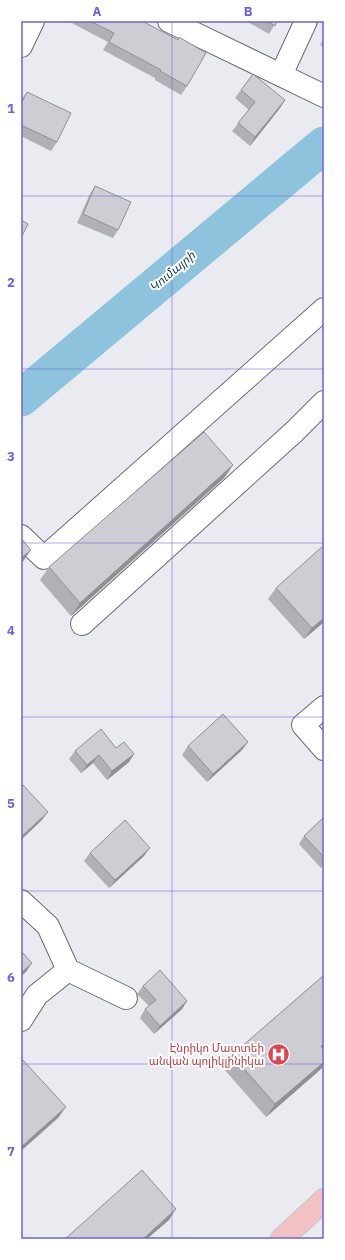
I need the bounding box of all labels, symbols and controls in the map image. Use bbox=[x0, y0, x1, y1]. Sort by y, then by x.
text: A bbox=[93, 3, 102, 20]
text: B bbox=[244, 3, 253, 20]
text: 1 bbox=[7, 100, 15, 117]
water label: Կումայրի bbox=[146, 247, 199, 294]
text: 2 bbox=[7, 274, 15, 291]
text: 3 bbox=[7, 448, 15, 465]
text: 4 bbox=[7, 622, 15, 639]
text: 5 bbox=[7, 795, 15, 812]
text: 6 bbox=[7, 969, 15, 986]
place label: Էնրիկո Մատտեի անվան պոլիկլինիկա bbox=[149, 1041, 264, 1068]
hospital icon: Էնրիկո Մատտեի անվան պոլիկլինիկա bbox=[266, 1041, 292, 1067]
text: 7 bbox=[7, 1143, 15, 1160]

